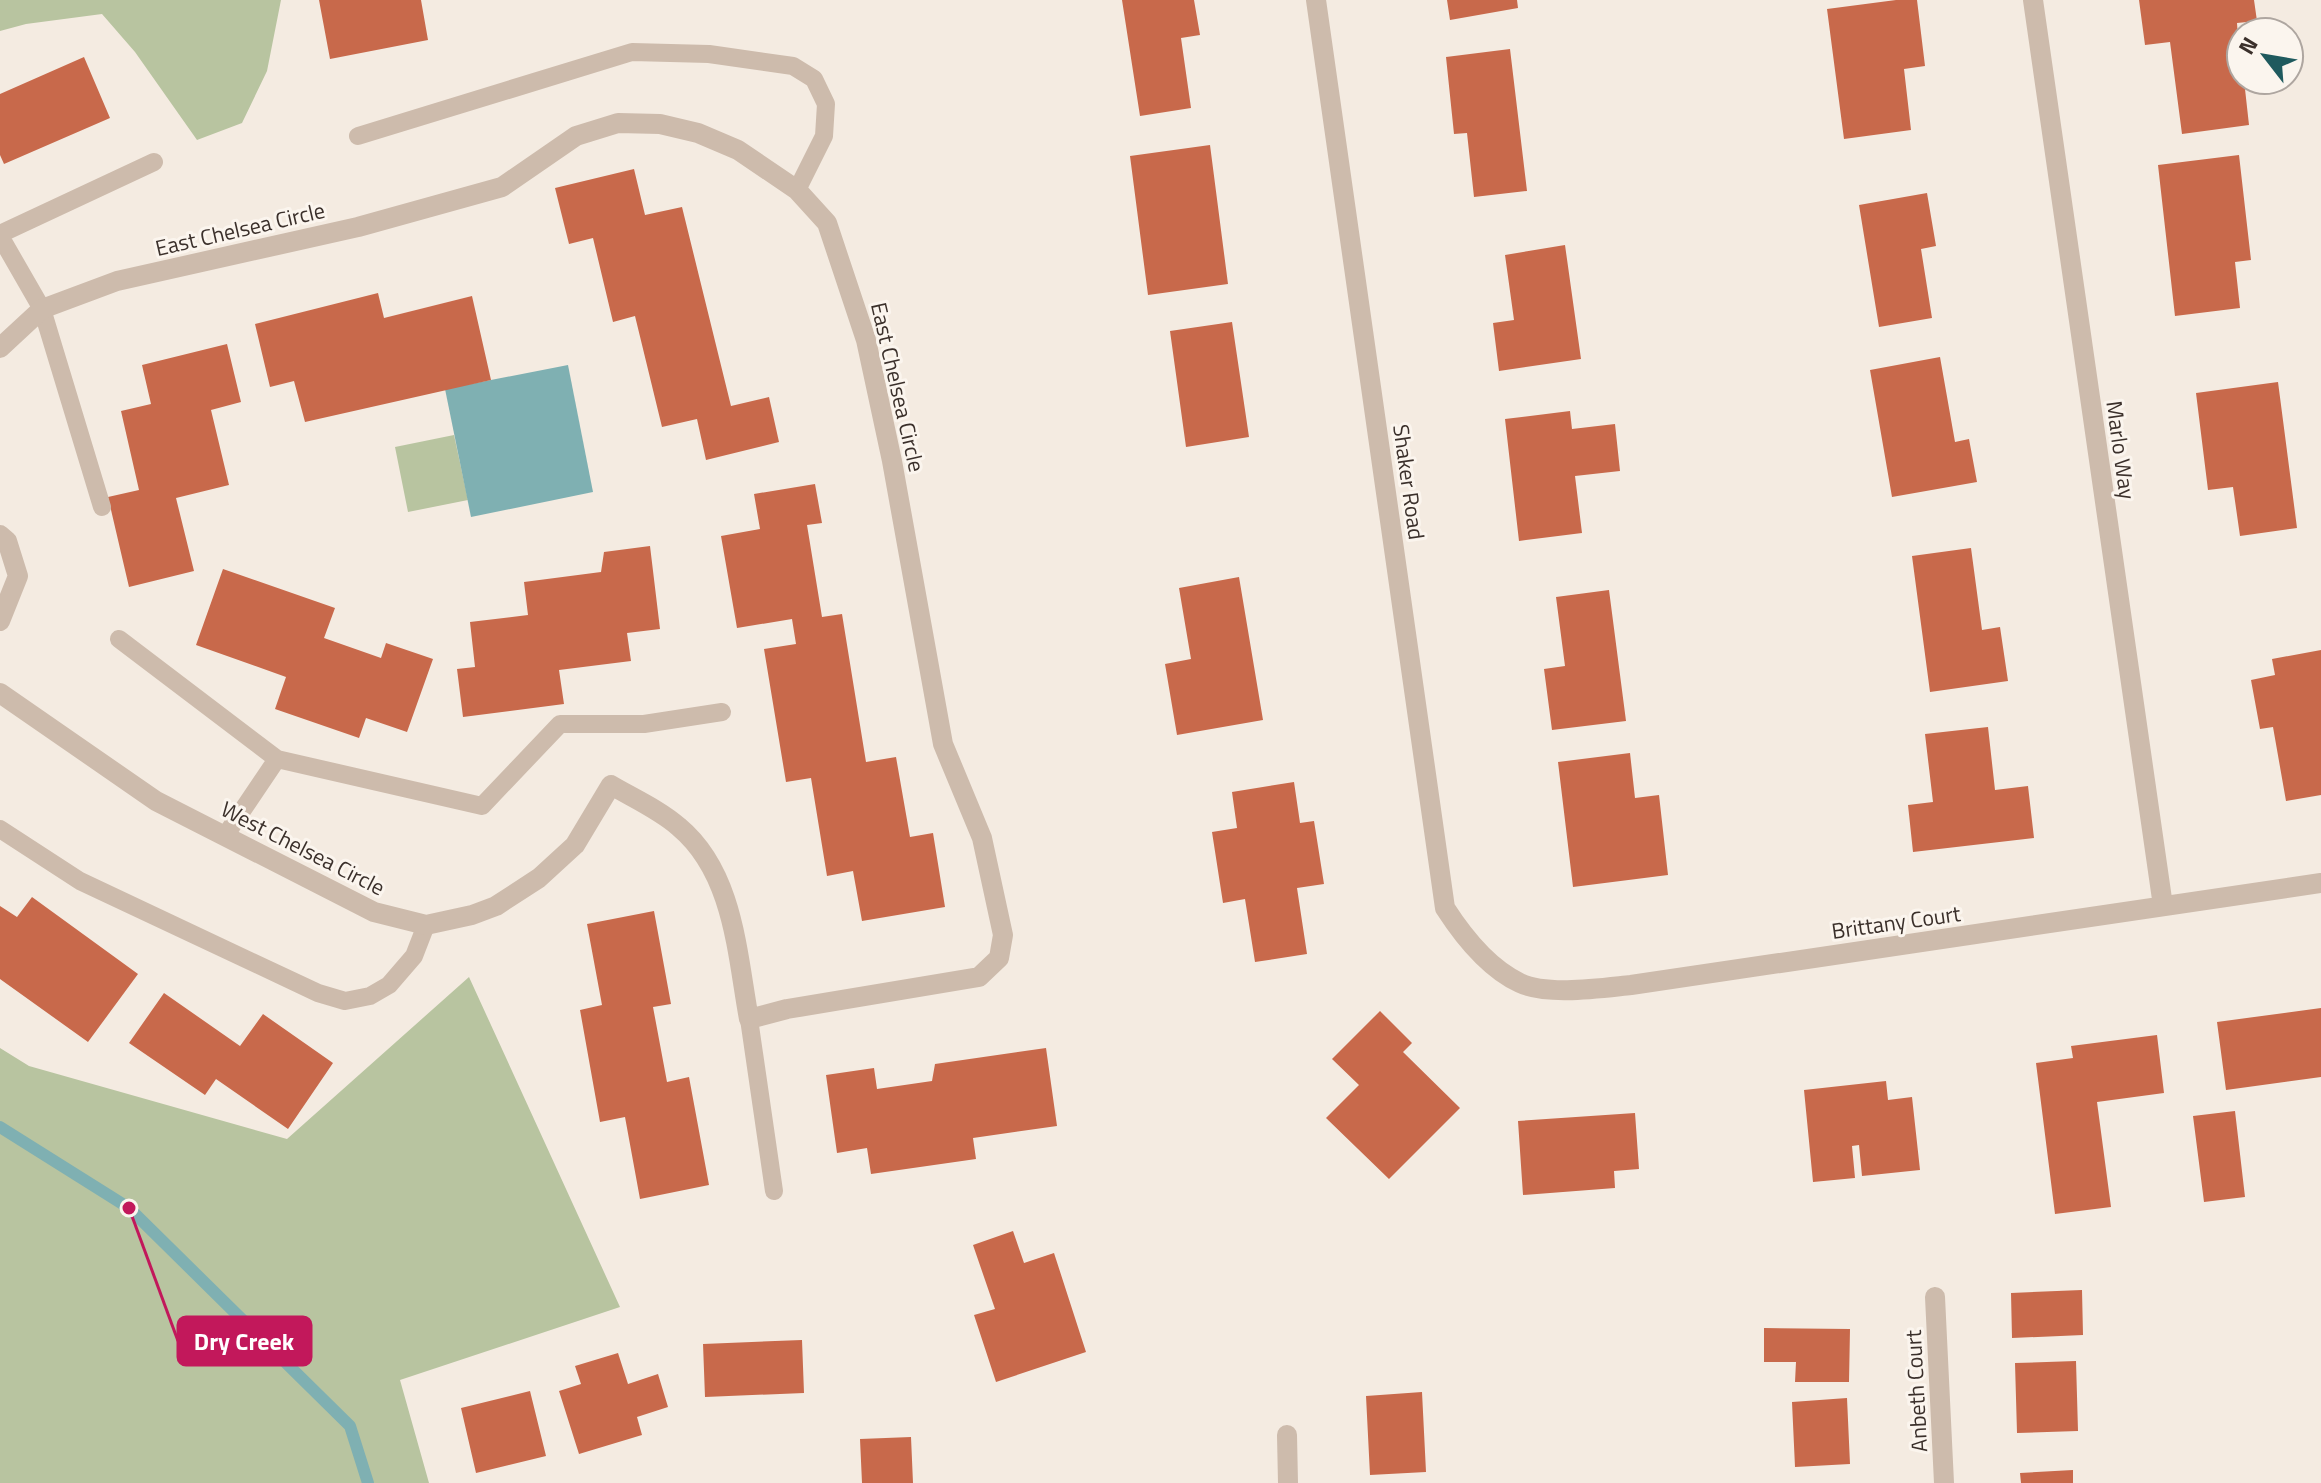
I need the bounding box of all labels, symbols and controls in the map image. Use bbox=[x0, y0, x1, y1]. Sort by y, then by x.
north arrow bbox=[2225, 16, 2305, 96]
text: N bbox=[2229, 30, 2266, 61]
street label: East Chelsea Circle bbox=[152, 193, 328, 265]
street label: East Chelsea Circle bbox=[862, 299, 934, 475]
street label: Marlo Way bbox=[2097, 398, 2145, 502]
street label: Shaker Road bbox=[1384, 422, 1434, 542]
street label: West Chelsea Circle bbox=[215, 792, 391, 904]
street label: Brittany Court bbox=[1829, 896, 1963, 948]
callout: Dry Creek bbox=[178, 1317, 311, 1365]
text: Dry Creek bbox=[194, 1323, 295, 1359]
street label: Anbeth Court bbox=[1896, 1329, 1936, 1453]

